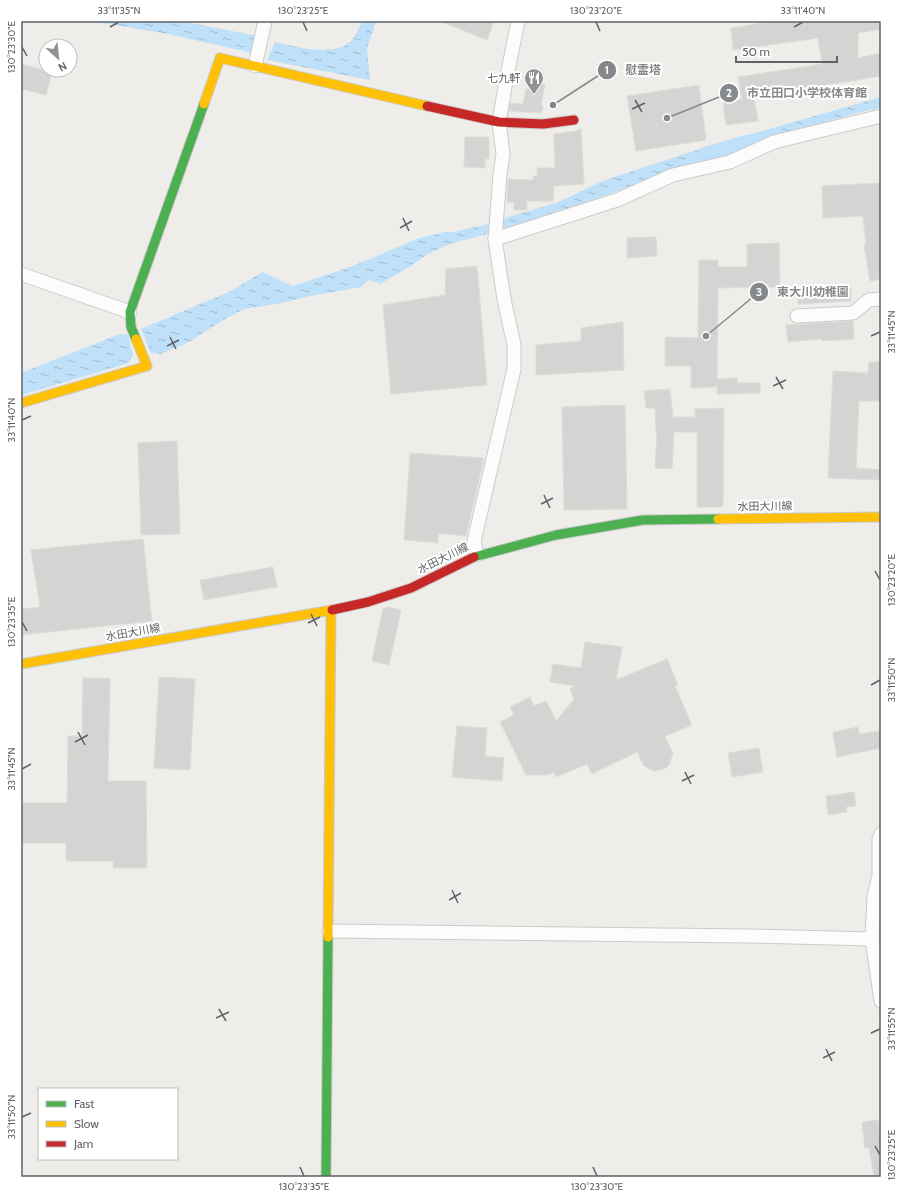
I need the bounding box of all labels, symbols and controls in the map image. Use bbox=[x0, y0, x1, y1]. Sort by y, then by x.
text: 33°11'35"N bbox=[97, 4, 141, 17]
text: 130°23'25"E bbox=[278, 4, 329, 17]
text: 130°23'20"E bbox=[570, 4, 622, 17]
text: 33°11'40"N bbox=[781, 4, 825, 17]
text: 130°23'30"E bbox=[5, 21, 18, 73]
north arrow bbox=[38, 38, 78, 78]
scale bar bbox=[736, 38, 837, 64]
text: 50 m bbox=[742, 44, 770, 59]
callout: 慰霊塔 bbox=[597, 58, 669, 82]
text: N bbox=[56, 59, 69, 75]
text: 1 bbox=[605, 62, 609, 77]
text: 慰霊塔 bbox=[625, 62, 661, 77]
restaurant icon: 七九軒 bbox=[523, 67, 545, 95]
place label: 七九軒 bbox=[487, 71, 521, 85]
callout: 市立田口小学校体育館 bbox=[719, 81, 875, 105]
text: 2 bbox=[726, 85, 732, 100]
text: 市立田口小学校体育館 bbox=[747, 85, 867, 100]
callout: 東大川幼稚園 bbox=[749, 280, 857, 304]
text: 3 bbox=[756, 284, 762, 299]
text: 東大川幼稚園 bbox=[777, 284, 849, 299]
text: 33°11'45"N bbox=[885, 310, 898, 354]
text: 33°11'40"N bbox=[5, 398, 18, 442]
street label: 水田大川線 bbox=[737, 499, 793, 513]
street label: 水田大川線 bbox=[415, 540, 471, 576]
text: 130°23'20"E bbox=[885, 554, 898, 606]
text: 130°23'35"E bbox=[5, 596, 18, 647]
street label: 水田大川線 bbox=[105, 620, 161, 644]
text: 33°11'50"N bbox=[885, 658, 898, 702]
text: 33°11'45"N bbox=[5, 747, 18, 791]
text: 33°11'55"N bbox=[885, 1007, 898, 1051]
legend bbox=[38, 1088, 178, 1160]
text: 33°11'50"N bbox=[5, 1095, 18, 1139]
text: Fast bbox=[74, 1096, 94, 1111]
text: Slow bbox=[74, 1116, 99, 1131]
text: 130°23'25"E bbox=[885, 1129, 898, 1180]
text: Jam bbox=[73, 1136, 93, 1151]
text: 130°23'35"E bbox=[279, 1180, 330, 1193]
text: 130°23'30"E bbox=[571, 1180, 623, 1193]

